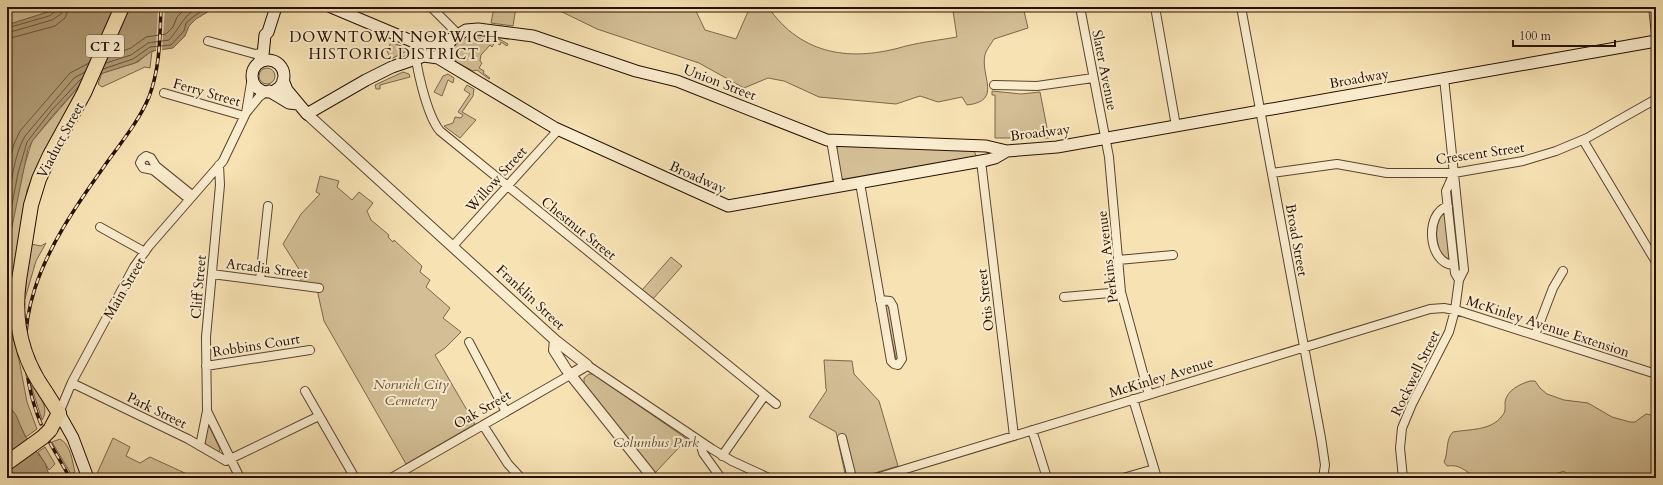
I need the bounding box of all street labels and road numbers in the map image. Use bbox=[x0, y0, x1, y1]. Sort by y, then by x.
street label: Slater Avenue bbox=[1087, 28, 1122, 112]
road number: CT 2 bbox=[86, 35, 124, 57]
street label: Union Street bbox=[681, 60, 759, 105]
street label: Broadway bbox=[1328, 64, 1391, 93]
street label: Ferry Street bbox=[171, 74, 243, 111]
street label: Viaduct Street bbox=[32, 98, 89, 182]
street label: Broadway bbox=[1009, 119, 1072, 146]
street label: Crescent Street bbox=[1434, 138, 1526, 169]
street label: Willow Street bbox=[461, 142, 532, 217]
street label: Broadway bbox=[666, 156, 730, 199]
street label: Chestnut Street bbox=[537, 192, 621, 265]
street label: Broad Street bbox=[1281, 202, 1312, 278]
street label: Perkins Avenue bbox=[1092, 210, 1123, 304]
street label: Main Street bbox=[99, 253, 150, 323]
street label: Cliff Street bbox=[186, 254, 211, 320]
street label: Arcadia Street bbox=[225, 254, 310, 283]
street label: Franklin Street bbox=[492, 261, 570, 335]
street label: Otis Street bbox=[972, 267, 999, 332]
street label: McKinley Avenue Extension bbox=[1464, 291, 1632, 362]
street label: Rockwell Street bbox=[1386, 327, 1445, 419]
street label: Robbins Court bbox=[211, 329, 302, 362]
street label: McKinley Avenue bbox=[1107, 353, 1216, 402]
street label: Oak Street bbox=[450, 385, 515, 433]
street label: Park Street bbox=[124, 388, 190, 433]

